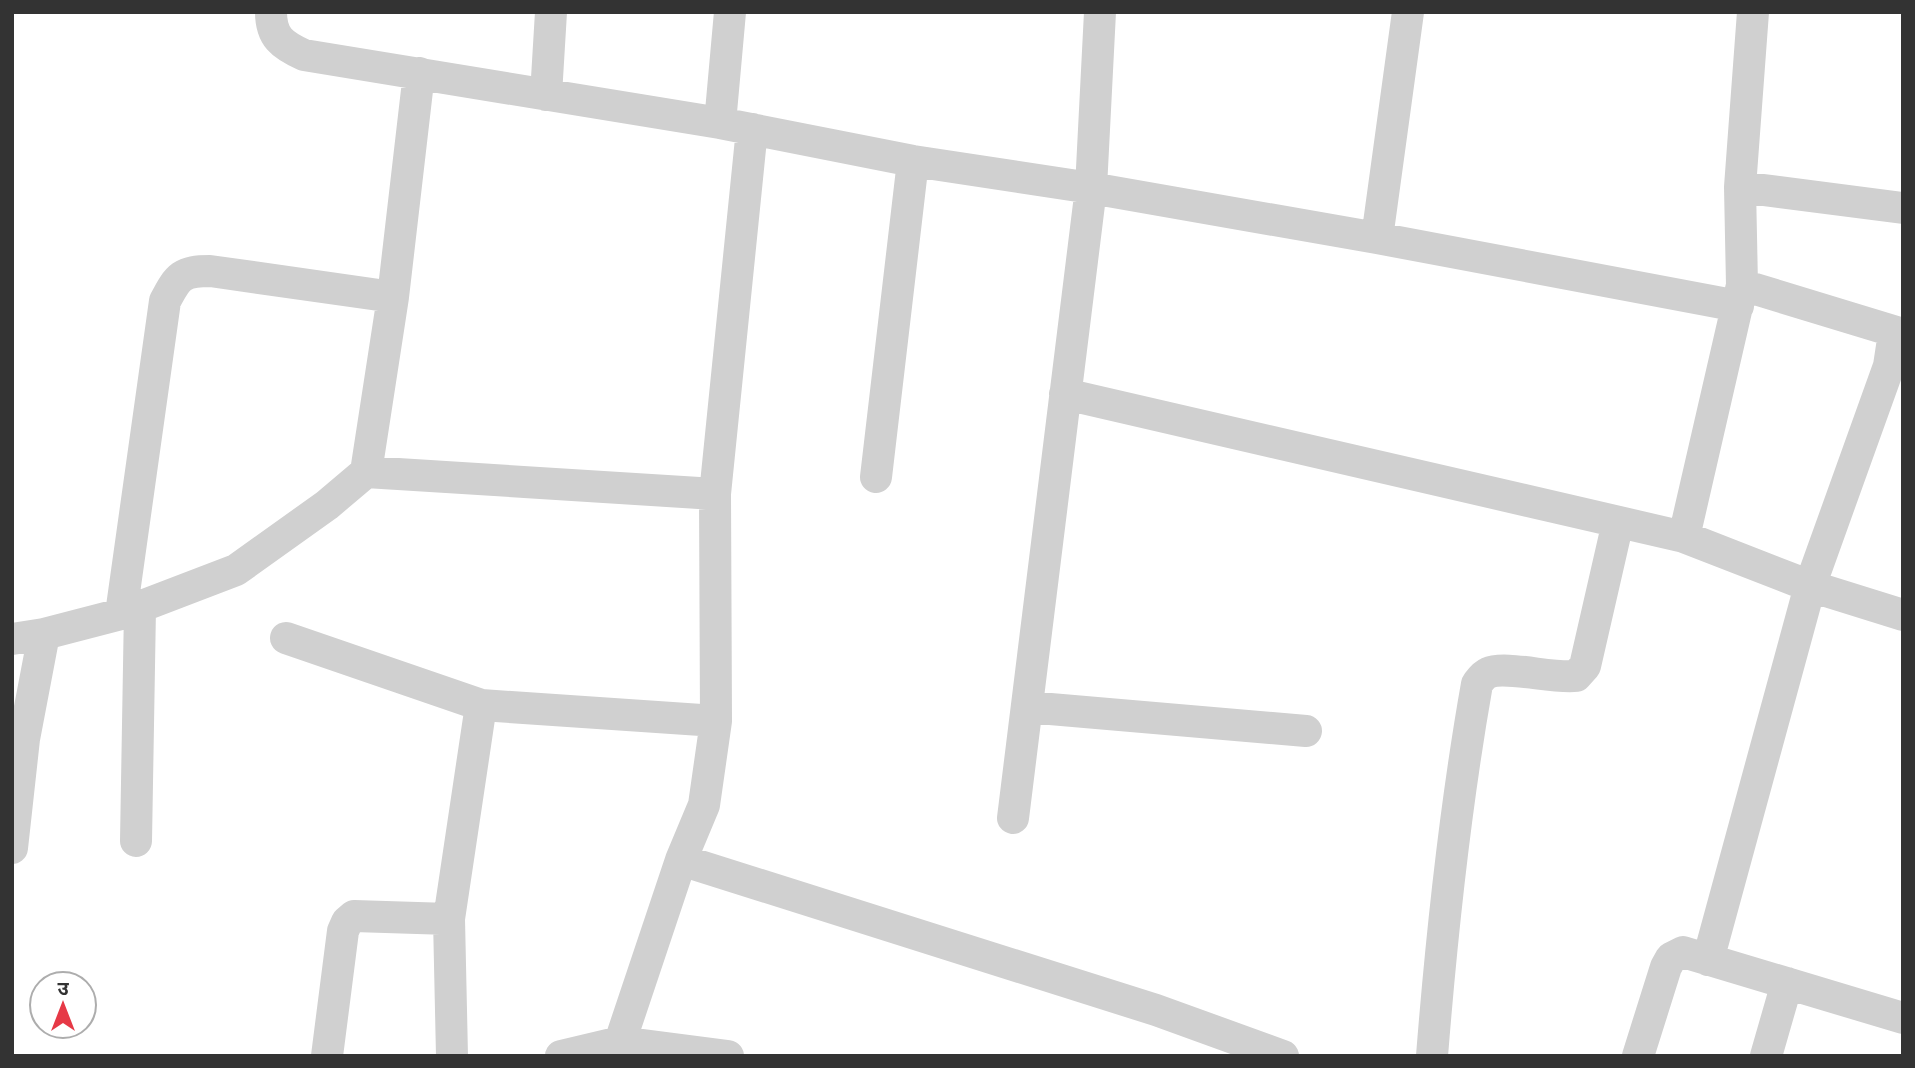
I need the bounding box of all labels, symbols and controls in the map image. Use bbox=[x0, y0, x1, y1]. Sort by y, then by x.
north arrow bbox=[28, 970, 98, 1040]
text: उ bbox=[57, 977, 69, 1000]

